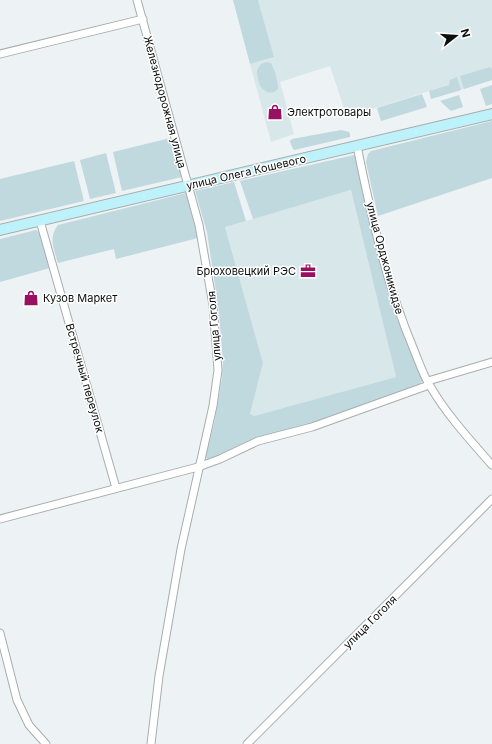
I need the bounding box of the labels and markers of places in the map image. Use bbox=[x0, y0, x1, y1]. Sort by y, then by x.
shop icon: Электротовары bbox=[266, 103, 284, 121]
place label: Электротовары bbox=[287, 105, 371, 119]
office icon: Брюховецкий РЭС bbox=[299, 262, 317, 280]
place label: Брюховецкий РЭС bbox=[196, 264, 296, 278]
shop icon: Кузов Маркет bbox=[22, 289, 40, 307]
place label: Кузов Маркет bbox=[43, 291, 118, 305]

